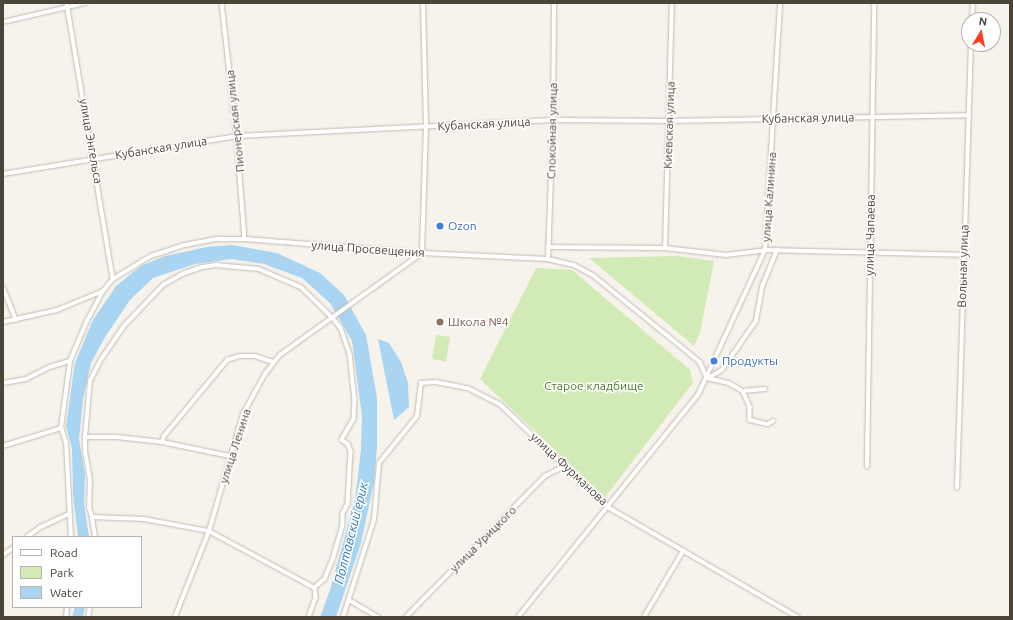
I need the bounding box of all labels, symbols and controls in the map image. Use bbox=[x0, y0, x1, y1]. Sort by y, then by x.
north arrow bbox=[961, 12, 1001, 52]
text: N bbox=[978, 15, 988, 28]
street label: Пионерская улица bbox=[222, 69, 248, 173]
street label: Киевская улица bbox=[660, 81, 678, 169]
street label: Спокойная улица bbox=[544, 83, 560, 179]
street label: улица Энгельса bbox=[76, 97, 106, 185]
street label: Кубанская улица bbox=[761, 110, 855, 126]
street label: Кубанская улица bbox=[437, 114, 531, 134]
street label: Кубанская улица bbox=[114, 134, 208, 162]
street label: улица Калинина bbox=[759, 151, 779, 243]
street label: улица Чапаева bbox=[862, 194, 878, 276]
place label: Ozon bbox=[448, 219, 477, 233]
marker: Ozon bbox=[435, 221, 445, 231]
street label: Вольная улица bbox=[954, 224, 972, 308]
street label: улица Просвещения bbox=[311, 238, 425, 260]
place label: Школа №4 bbox=[448, 315, 509, 329]
marker: Школа №4 bbox=[435, 317, 445, 327]
place label: Продукты bbox=[722, 354, 778, 368]
marker: Продукты bbox=[709, 356, 719, 366]
park label: Старое кладбище bbox=[544, 379, 644, 393]
street label: улица Ленина bbox=[216, 407, 254, 485]
street label: улица Фурманова bbox=[527, 429, 611, 509]
water label: Полтавский ерик bbox=[331, 480, 371, 586]
street label: улица Урицкого bbox=[447, 503, 519, 575]
legend bbox=[12, 536, 142, 608]
text: Road bbox=[50, 546, 78, 559]
text: Park bbox=[50, 566, 74, 579]
text: Water bbox=[50, 586, 83, 599]

